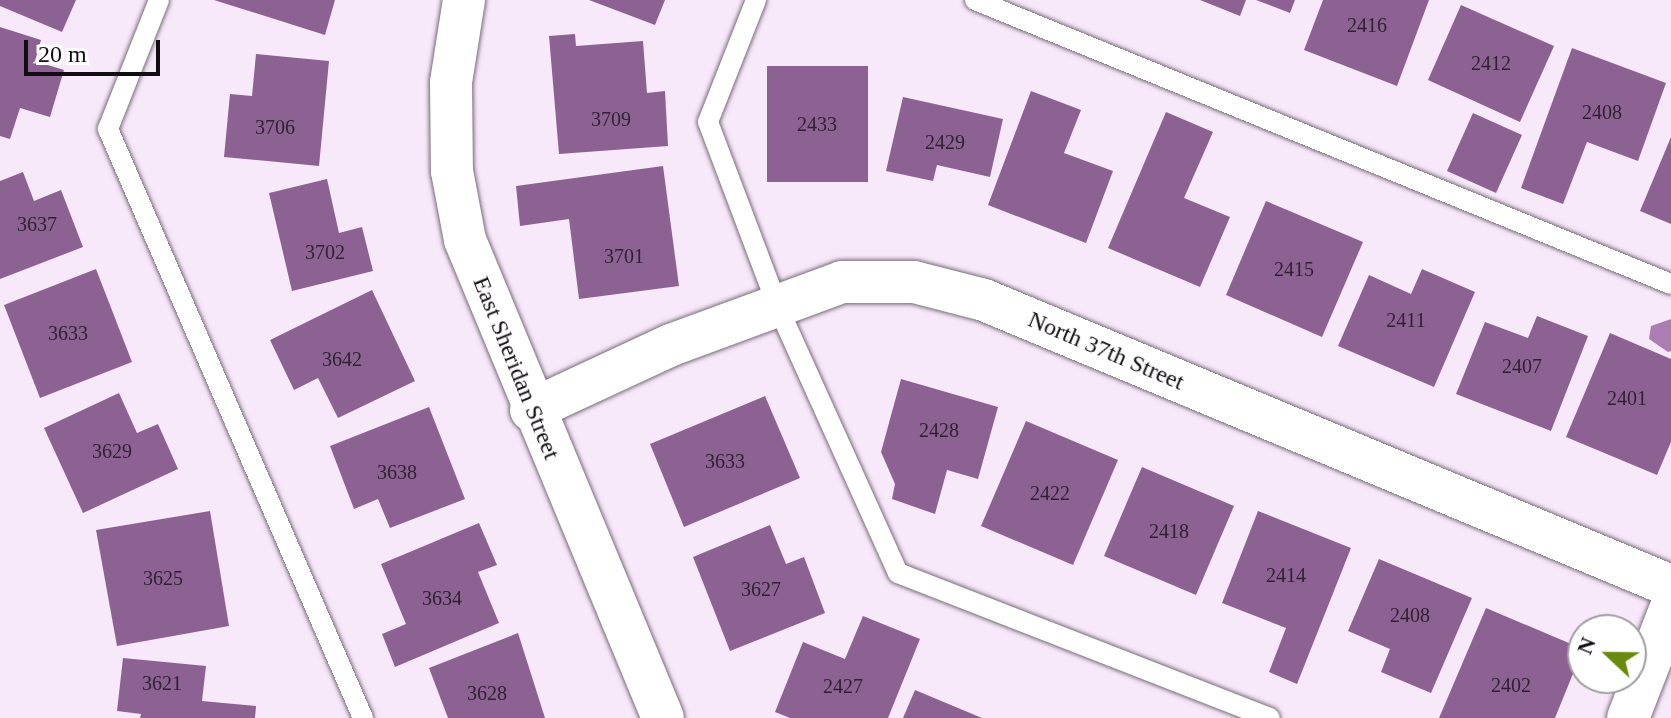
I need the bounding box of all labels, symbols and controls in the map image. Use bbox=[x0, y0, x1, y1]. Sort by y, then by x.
house number: 2416 bbox=[1347, 13, 1387, 37]
scale bar bbox=[28, 24, 164, 74]
text: 20 m bbox=[38, 41, 87, 67]
house number: 2412 bbox=[1471, 51, 1511, 75]
house number: 2408 bbox=[1582, 100, 1622, 124]
house number: 3709 bbox=[591, 107, 631, 131]
house number: 2433 bbox=[797, 112, 837, 136]
house number: 3706 bbox=[255, 115, 295, 139]
house number: 2429 bbox=[925, 130, 965, 154]
house number: 3637 bbox=[17, 212, 57, 236]
house number: 3702 bbox=[305, 240, 345, 264]
house number: 3701 bbox=[604, 244, 644, 268]
house number: 2415 bbox=[1274, 257, 1314, 281]
street label: East Sheridan Street bbox=[466, 272, 566, 464]
street label: North 37th Street bbox=[1024, 305, 1188, 397]
house number: 2411 bbox=[1386, 308, 1426, 332]
house number: 3633 bbox=[48, 321, 88, 345]
house number: 3642 bbox=[322, 347, 362, 371]
house number: 2407 bbox=[1502, 354, 1542, 378]
house number: 2401 bbox=[1607, 386, 1647, 410]
house number: 2428 bbox=[919, 418, 959, 442]
house number: 3629 bbox=[92, 439, 132, 463]
house number: 3633 bbox=[705, 449, 745, 473]
house number: 3638 bbox=[377, 460, 417, 484]
house number: 2422 bbox=[1030, 481, 1070, 505]
house number: 2418 bbox=[1149, 519, 1189, 543]
house number: 2414 bbox=[1266, 563, 1306, 587]
house number: 3625 bbox=[143, 566, 183, 590]
house number: 3627 bbox=[741, 577, 781, 601]
house number: 3634 bbox=[422, 586, 462, 610]
house number: 2408 bbox=[1390, 603, 1430, 627]
north arrow bbox=[1567, 614, 1647, 694]
text: N bbox=[1572, 634, 1601, 658]
house number: 3621 bbox=[142, 671, 182, 695]
house number: 2402 bbox=[1491, 673, 1531, 697]
house number: 2427 bbox=[823, 674, 863, 698]
house number: 3628 bbox=[467, 681, 507, 705]

